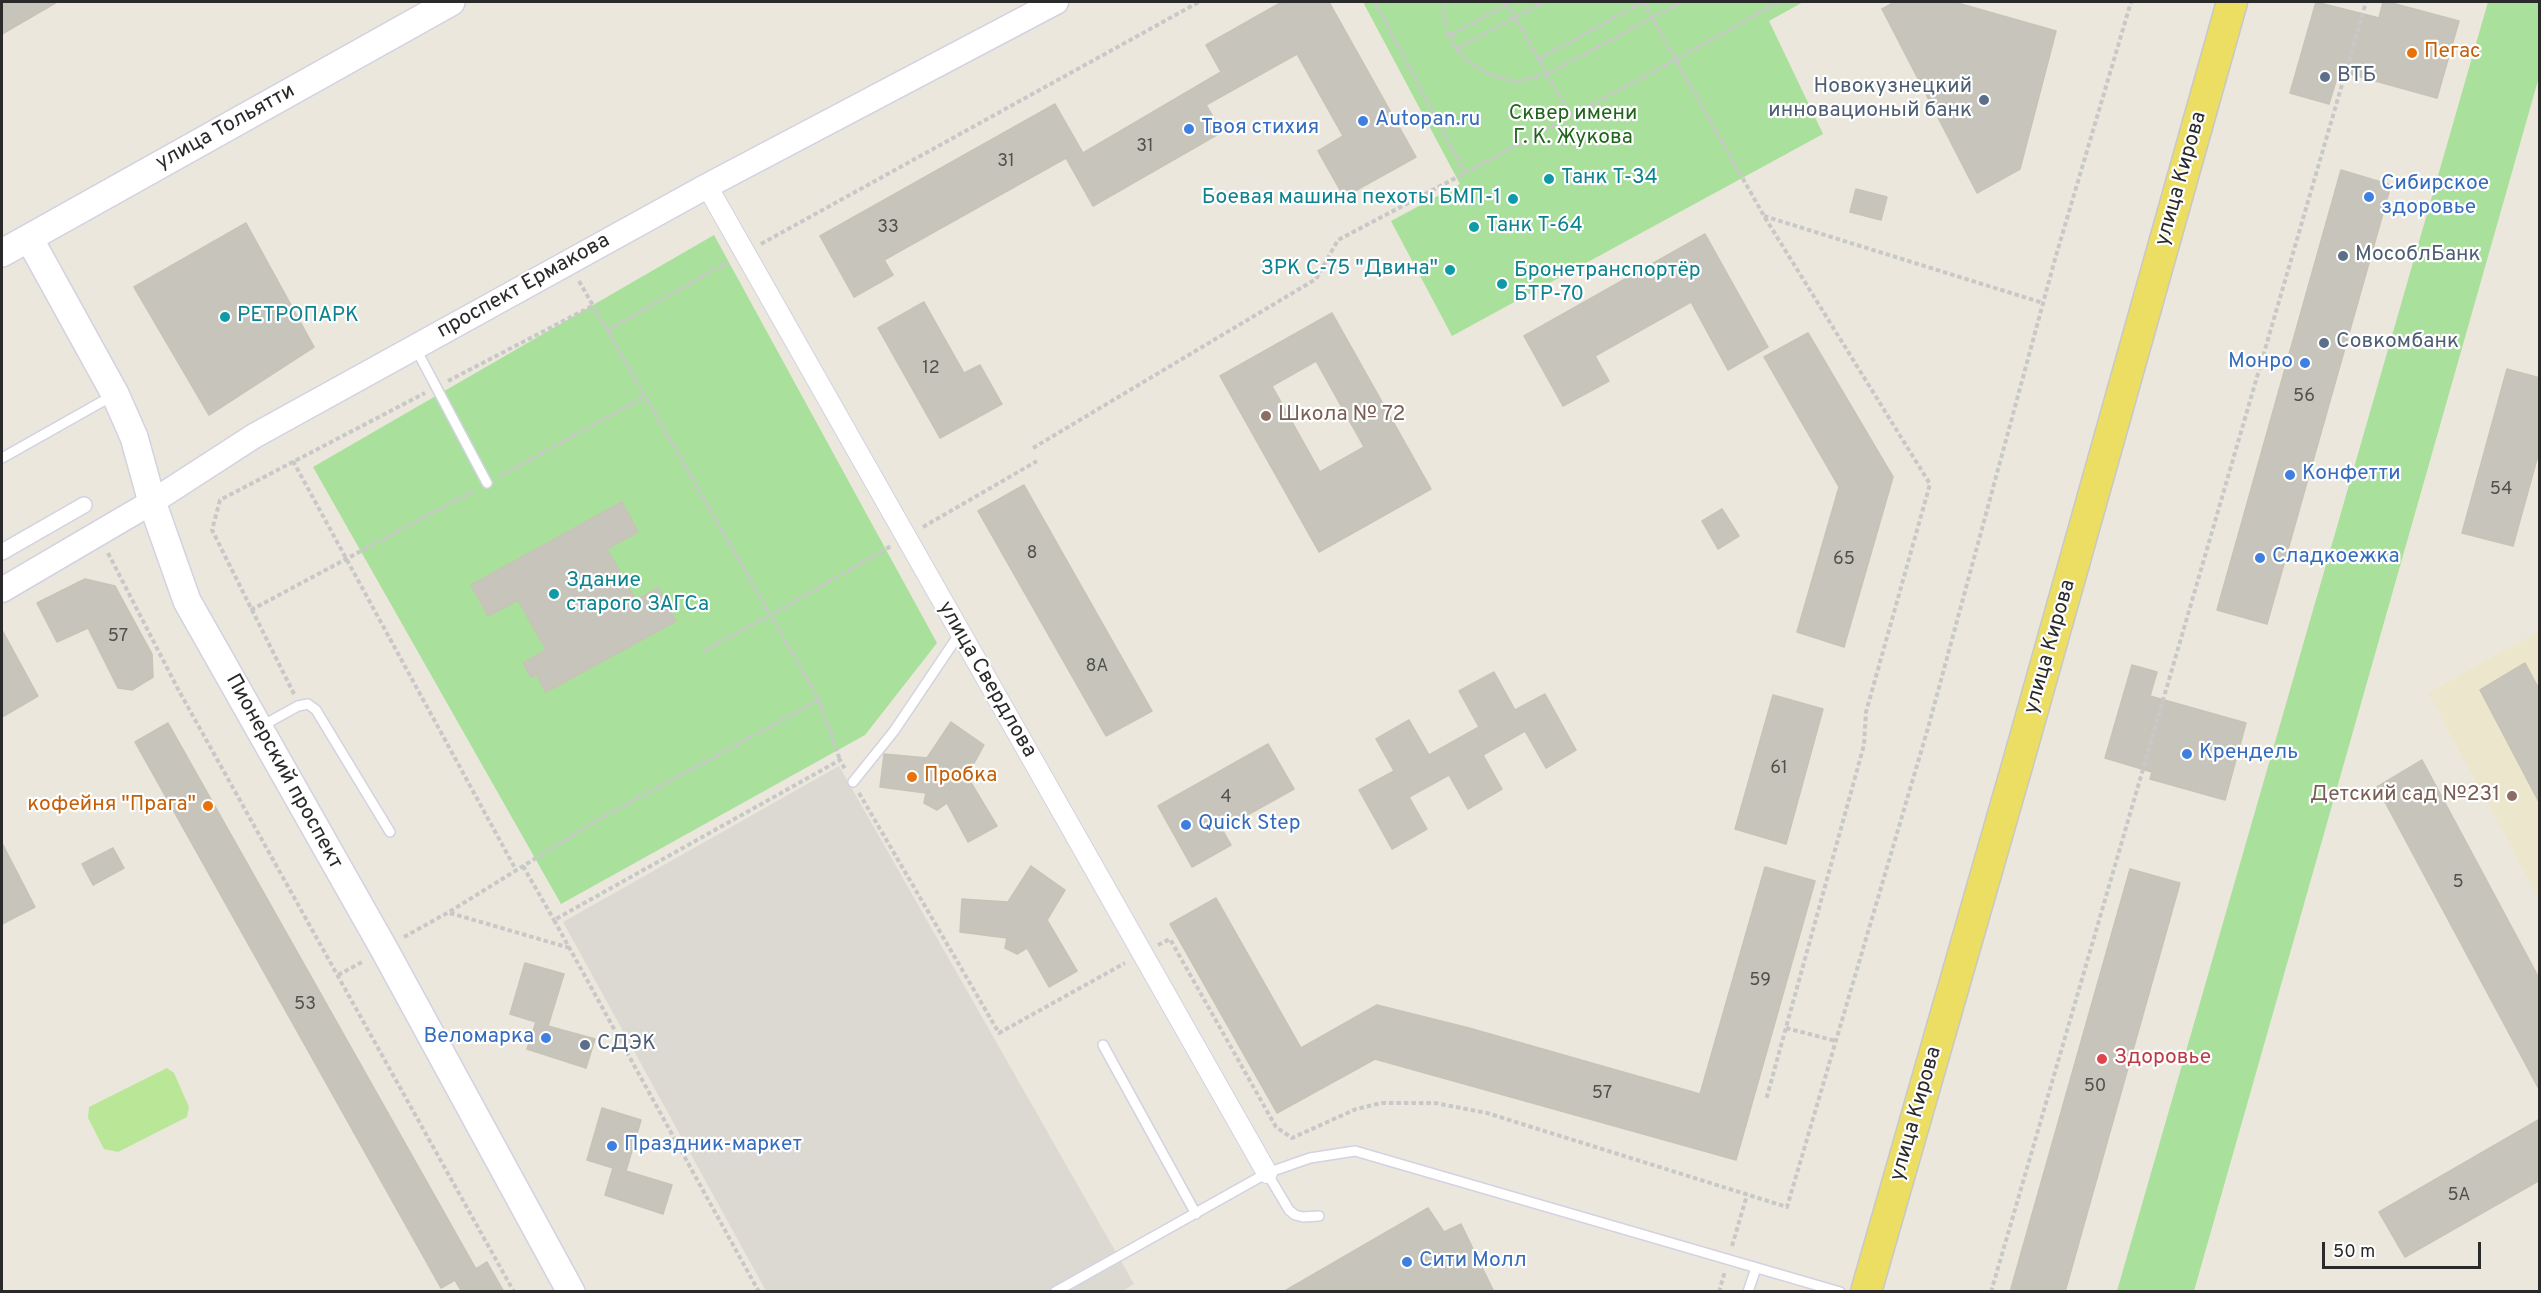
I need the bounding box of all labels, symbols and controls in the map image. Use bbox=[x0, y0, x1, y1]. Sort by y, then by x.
place label: Пегас bbox=[2424, 40, 2481, 66]
marker: Пегас bbox=[2405, 46, 2419, 60]
place label: ВТБ bbox=[2337, 64, 2376, 90]
marker: ВТБ bbox=[2318, 70, 2332, 84]
place label: Новокузнецкий инновационый банк bbox=[1768, 75, 1972, 125]
street label: улица Тольятти bbox=[152, 79, 300, 177]
marker: Новокузнецкий инновационый банк bbox=[1977, 93, 1991, 107]
park label: Сквер имени Г. К. Жукова bbox=[1509, 102, 1637, 152]
place label: Autopan.ru bbox=[1375, 108, 1480, 134]
street label: улица Кирова bbox=[2151, 109, 2213, 249]
marker: Autopan.ru bbox=[1356, 114, 1370, 128]
place label: Твоя стихия bbox=[1201, 116, 1319, 142]
marker: Твоя стихия bbox=[1182, 122, 1196, 136]
house number: 31 bbox=[1136, 136, 1154, 158]
house number: 31 bbox=[997, 151, 1015, 173]
place label: Танк Т-34 bbox=[1561, 166, 1658, 192]
marker: Танк Т-34 bbox=[1542, 172, 1556, 186]
place label: Сибирское здоровье bbox=[2381, 172, 2489, 222]
place label: Боевая машина пехоты БМП-1 bbox=[1202, 186, 1501, 212]
marker: Сибирское здоровье bbox=[2362, 190, 2376, 204]
marker: Боевая машина пехоты БМП-1 bbox=[1506, 192, 1520, 206]
place label: Танк Т-64 bbox=[1486, 214, 1583, 240]
house number: 33 bbox=[877, 217, 899, 239]
marker: Танк Т-64 bbox=[1467, 220, 1481, 234]
street label: проспект Ермакова bbox=[433, 229, 615, 345]
place label: МособлБанк bbox=[2355, 243, 2481, 269]
marker: МособлБанк bbox=[2336, 249, 2350, 263]
place label: ЗРК С-75 "Двина" bbox=[1261, 257, 1438, 283]
place label: Бронетранспортёр БТР-70 bbox=[1514, 259, 1701, 309]
marker: ЗРК С-75 "Двина" bbox=[1443, 263, 1457, 277]
marker: Бронетранспортёр БТР-70 bbox=[1495, 277, 1509, 291]
place label: РЕТРОПАРК bbox=[237, 304, 359, 330]
marker: РЕТРОПАРК bbox=[218, 310, 232, 324]
place label: Совкомбанк bbox=[2336, 330, 2459, 356]
marker: Совкомбанк bbox=[2317, 336, 2331, 350]
place label: Монро bbox=[2228, 350, 2293, 376]
marker: Монро bbox=[2298, 356, 2312, 370]
house number: 12 bbox=[922, 358, 940, 380]
house number: 56 bbox=[2293, 386, 2315, 408]
place label: Школа № 72 bbox=[1278, 403, 1405, 429]
marker: Школа № 72 bbox=[1259, 409, 1273, 423]
place label: Конфетти bbox=[2302, 462, 2401, 488]
marker: Конфетти bbox=[2283, 468, 2297, 482]
house number: 54 bbox=[2490, 479, 2512, 501]
house number: 8 bbox=[1027, 543, 1037, 565]
place label: Сладкоежка bbox=[2272, 545, 2400, 571]
house number: 65 bbox=[1833, 549, 1855, 571]
marker: Сладкоежка bbox=[2253, 551, 2267, 565]
place label: Здание старого ЗАГСа bbox=[566, 569, 709, 619]
street label: улица Кирова bbox=[2020, 577, 2082, 717]
marker: Здание старого ЗАГСа bbox=[547, 587, 561, 601]
street label: улица Свердлова bbox=[931, 597, 1041, 763]
house number: 57 bbox=[108, 626, 128, 648]
house number: 8А bbox=[1085, 656, 1109, 678]
street label: Пионерский проспект bbox=[219, 670, 347, 874]
place label: Крендель bbox=[2199, 741, 2298, 767]
marker: Крендель bbox=[2180, 747, 2194, 761]
house number: 61 bbox=[1770, 758, 1788, 780]
place label: Пробка bbox=[924, 764, 997, 790]
marker: Пробка bbox=[905, 770, 919, 784]
place label: Детский сад №231 bbox=[2310, 783, 2500, 809]
house number: 4 bbox=[1220, 787, 1232, 809]
marker: Детский сад №231 bbox=[2505, 789, 2519, 803]
place label: кофейня "Прага" bbox=[27, 793, 196, 819]
marker: кофейня "Прага" bbox=[201, 799, 215, 813]
place label: Quick Step bbox=[1198, 812, 1301, 838]
marker: Quick Step bbox=[1179, 818, 1193, 832]
house number: 5 bbox=[2452, 872, 2464, 894]
house number: 59 bbox=[1749, 970, 1771, 992]
house number: 53 bbox=[294, 994, 316, 1016]
place label: Веломарка bbox=[423, 1025, 534, 1051]
marker: Веломарка bbox=[539, 1031, 553, 1045]
place label: СДЭК bbox=[597, 1032, 656, 1058]
marker: СДЭК bbox=[578, 1038, 592, 1052]
street label: улица Кирова bbox=[1886, 1044, 1948, 1184]
place label: Здоровье bbox=[2114, 1046, 2211, 1072]
marker: Здоровье bbox=[2095, 1052, 2109, 1066]
house number: 50 bbox=[2084, 1076, 2106, 1098]
house number: 57 bbox=[1592, 1083, 1612, 1105]
place label: Праздник-маркет bbox=[624, 1133, 802, 1159]
marker: Праздник-маркет bbox=[605, 1139, 619, 1153]
house number: 5А bbox=[2447, 1185, 2471, 1207]
scale bar bbox=[2325, 1230, 2484, 1268]
text: 50 m bbox=[2333, 1241, 2375, 1264]
place label: Сити Молл bbox=[1419, 1249, 1527, 1275]
marker: Сити Молл bbox=[1400, 1255, 1414, 1269]

